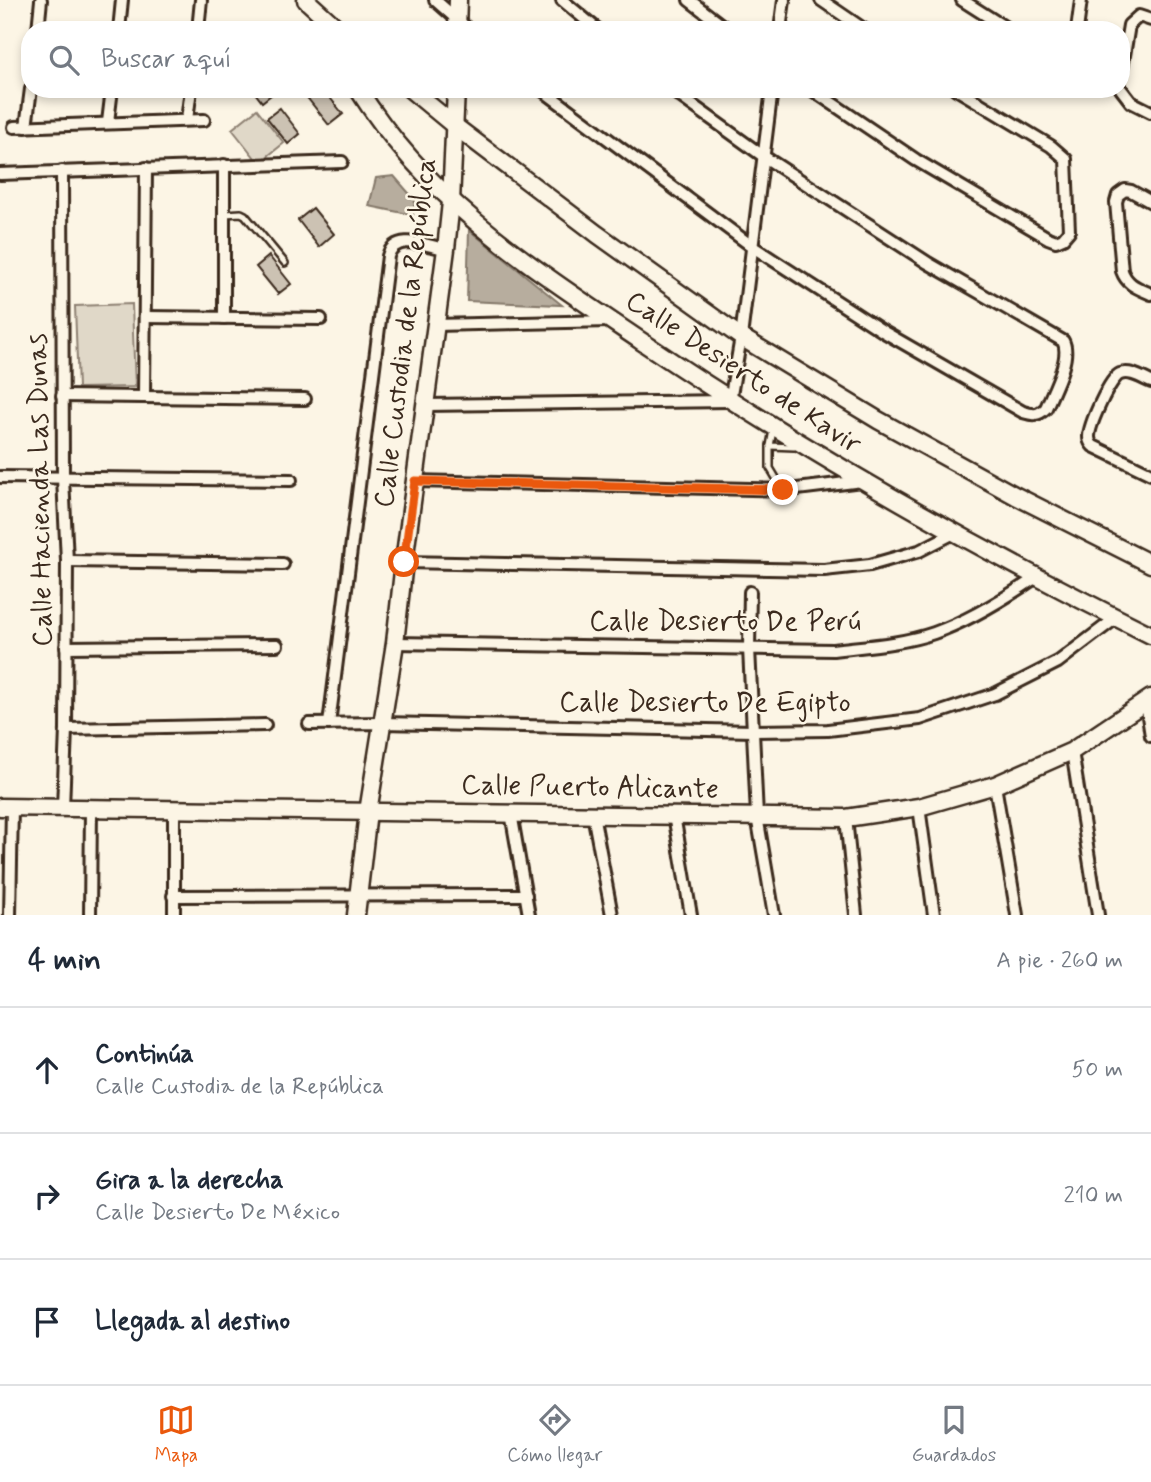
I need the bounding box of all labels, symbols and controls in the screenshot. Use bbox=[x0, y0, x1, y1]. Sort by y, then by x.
search box bbox=[21, 21, 1130, 98]
icon: search bbox=[45, 41, 83, 79]
text: Buscar aquí bbox=[101, 43, 232, 77]
street label: Calle Custodia de la República bbox=[366, 156, 446, 510]
street label: Calle Desierto de Kavir bbox=[618, 283, 868, 463]
street label: Calle Hacienda Las Dunas bbox=[20, 333, 62, 647]
route end bbox=[767, 474, 798, 505]
route start bbox=[388, 546, 419, 577]
street label: Calle Desierto De Perú bbox=[589, 604, 861, 641]
street label: Calle Desierto De Egipto bbox=[559, 685, 851, 722]
street label: Calle Puerto Alicante bbox=[461, 767, 719, 809]
text: 4 min bbox=[28, 941, 101, 980]
text: A pie · 260 m bbox=[996, 946, 1123, 976]
text: Continúa bbox=[95, 1038, 194, 1072]
icon: ahead bbox=[28, 1051, 66, 1089]
text: 50 m bbox=[1072, 1055, 1123, 1085]
text: Calle Custodia de la República bbox=[95, 1072, 384, 1102]
text: Gira a la derecha bbox=[95, 1164, 284, 1198]
icon: right bbox=[28, 1177, 66, 1215]
text: 210 m bbox=[1063, 1181, 1123, 1211]
text: Calle Desierto De México bbox=[95, 1198, 340, 1228]
icon: arrive bbox=[28, 1303, 66, 1341]
text: Llegada al destino bbox=[95, 1305, 290, 1339]
tab: Mapa bbox=[155, 1401, 198, 1468]
tab: Cómo llegar bbox=[507, 1401, 602, 1468]
tab: Guardados bbox=[912, 1401, 996, 1468]

